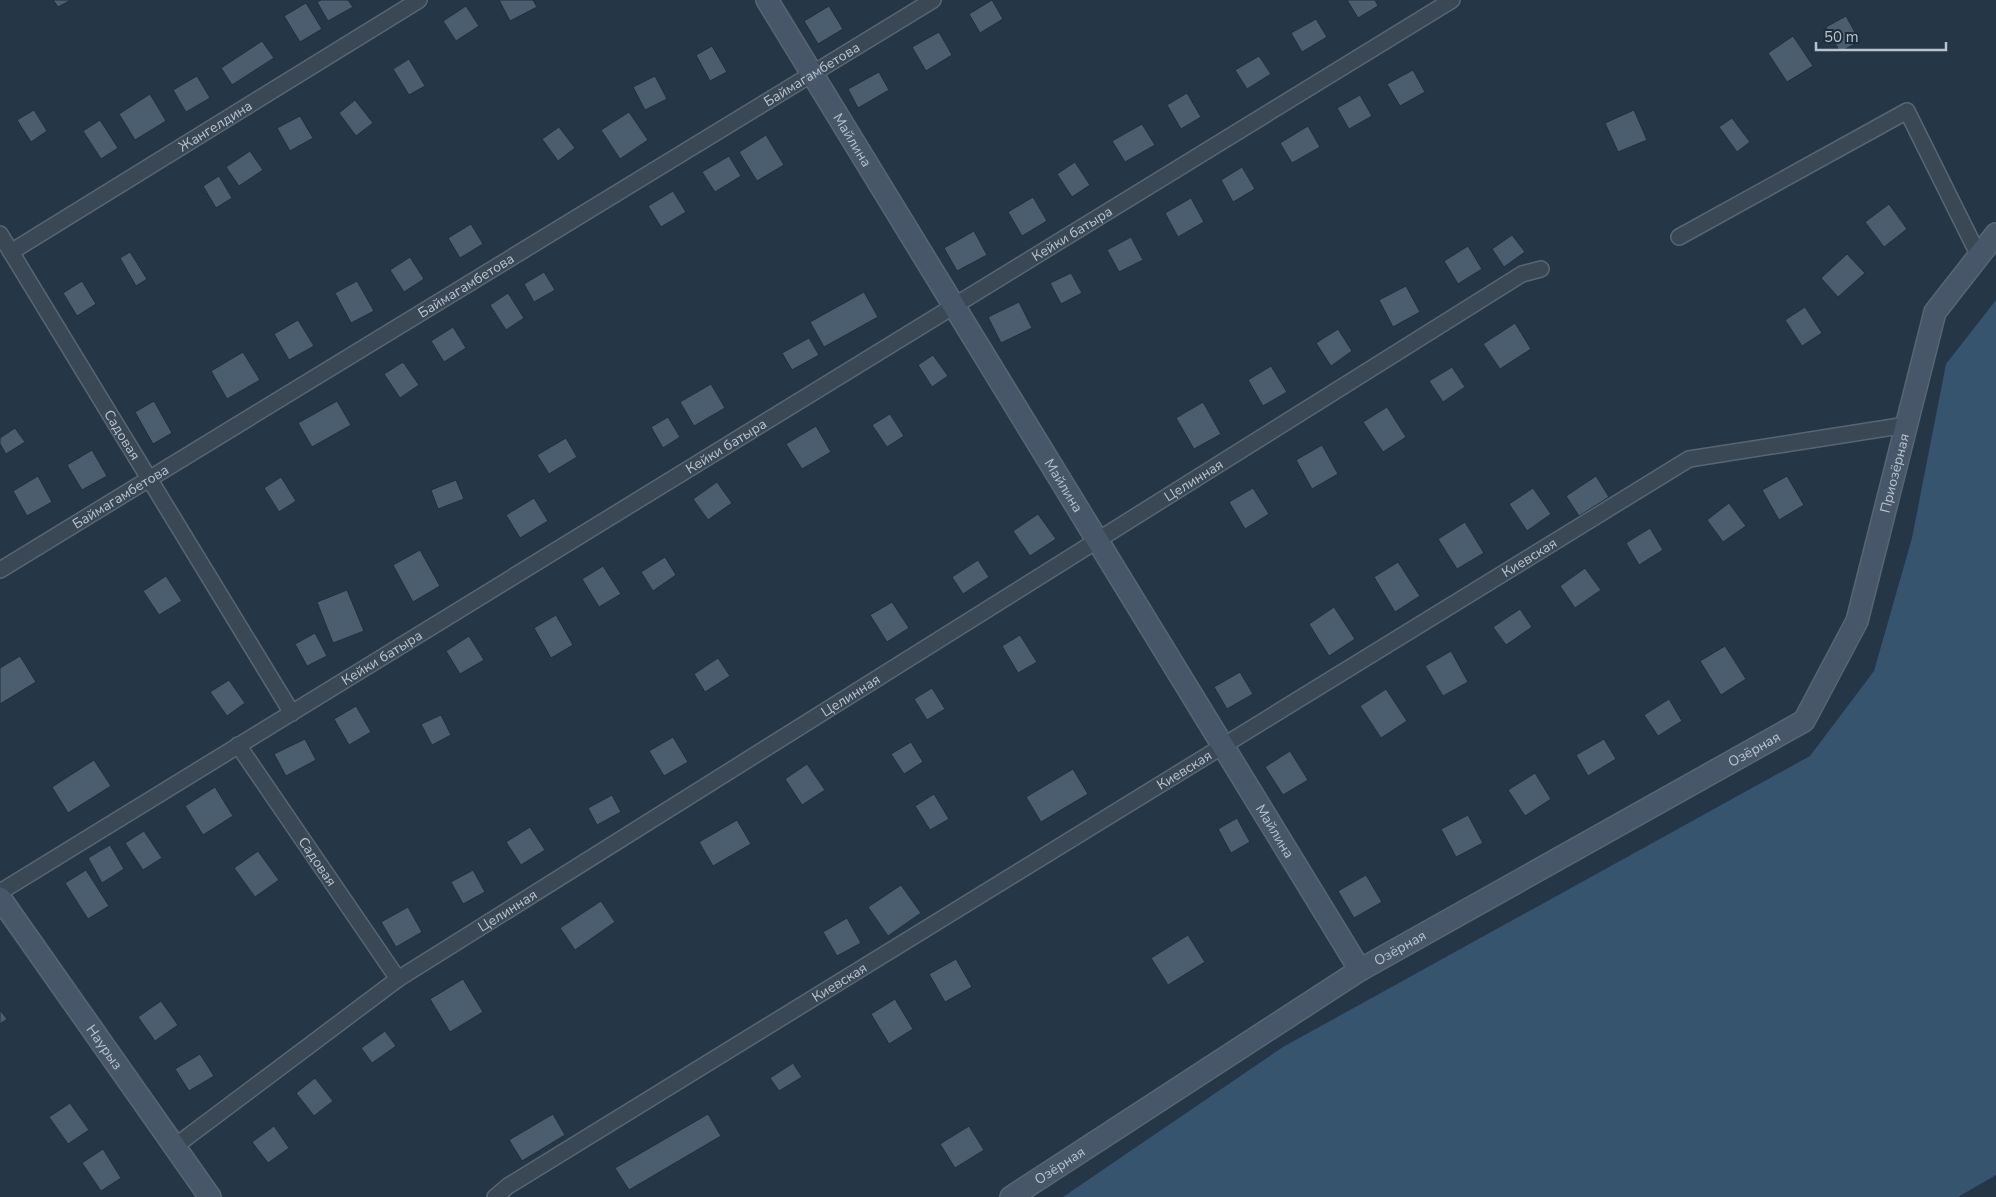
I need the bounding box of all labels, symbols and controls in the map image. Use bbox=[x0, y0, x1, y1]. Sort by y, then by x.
scale bar bbox=[1816, 20, 1946, 52]
text: 50 m bbox=[1824, 27, 1859, 47]
street label: Баймагамбетова bbox=[760, 38, 863, 111]
street label: Жангелдина bbox=[175, 96, 256, 156]
street label: Майлина bbox=[828, 110, 876, 171]
street label: Кейки батыра bbox=[1028, 202, 1116, 266]
street label: Баймагамбетова bbox=[415, 249, 518, 322]
street label: Садовая bbox=[99, 406, 145, 464]
street label: Кейки батыра bbox=[682, 414, 770, 479]
street label: Приозёрная bbox=[1876, 432, 1914, 515]
street label: Майлина bbox=[1040, 455, 1087, 516]
street label: Целинная bbox=[1161, 455, 1227, 506]
street label: Баймагамбетова bbox=[69, 460, 172, 534]
street label: Киевская bbox=[1498, 534, 1560, 582]
street label: Кейки батыра bbox=[338, 626, 426, 690]
street label: Целинная bbox=[817, 670, 884, 721]
street label: Озёрная bbox=[1725, 727, 1784, 772]
street label: Киевская bbox=[1153, 746, 1216, 794]
street label: Майлина bbox=[1251, 801, 1298, 862]
street label: Садовая bbox=[294, 833, 341, 890]
street label: Целинная bbox=[474, 885, 541, 937]
street label: Озёрная bbox=[1371, 926, 1430, 970]
street label: Киевская bbox=[808, 958, 871, 1007]
street label: Наурыз bbox=[82, 1021, 127, 1074]
street label: Озёрная bbox=[1031, 1142, 1089, 1189]

